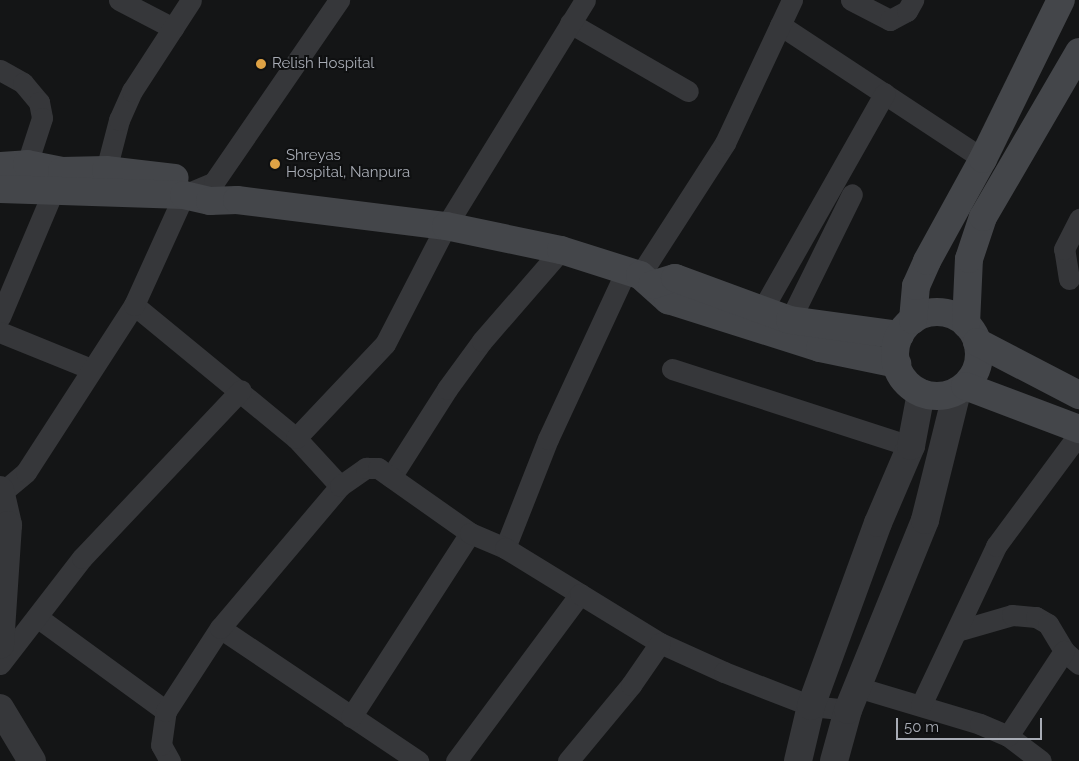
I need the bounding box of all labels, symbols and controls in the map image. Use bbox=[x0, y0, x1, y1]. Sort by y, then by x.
place label: Relish Hospital bbox=[272, 55, 374, 73]
marker: Relish Hospital bbox=[254, 57, 268, 71]
place label: Shreyas Hospital, Nanpura bbox=[286, 146, 410, 181]
marker: Shreyas Hospital, Nanpura bbox=[268, 157, 282, 171]
scale bar bbox=[899, 708, 1045, 740]
text: 50 m bbox=[904, 718, 939, 736]

